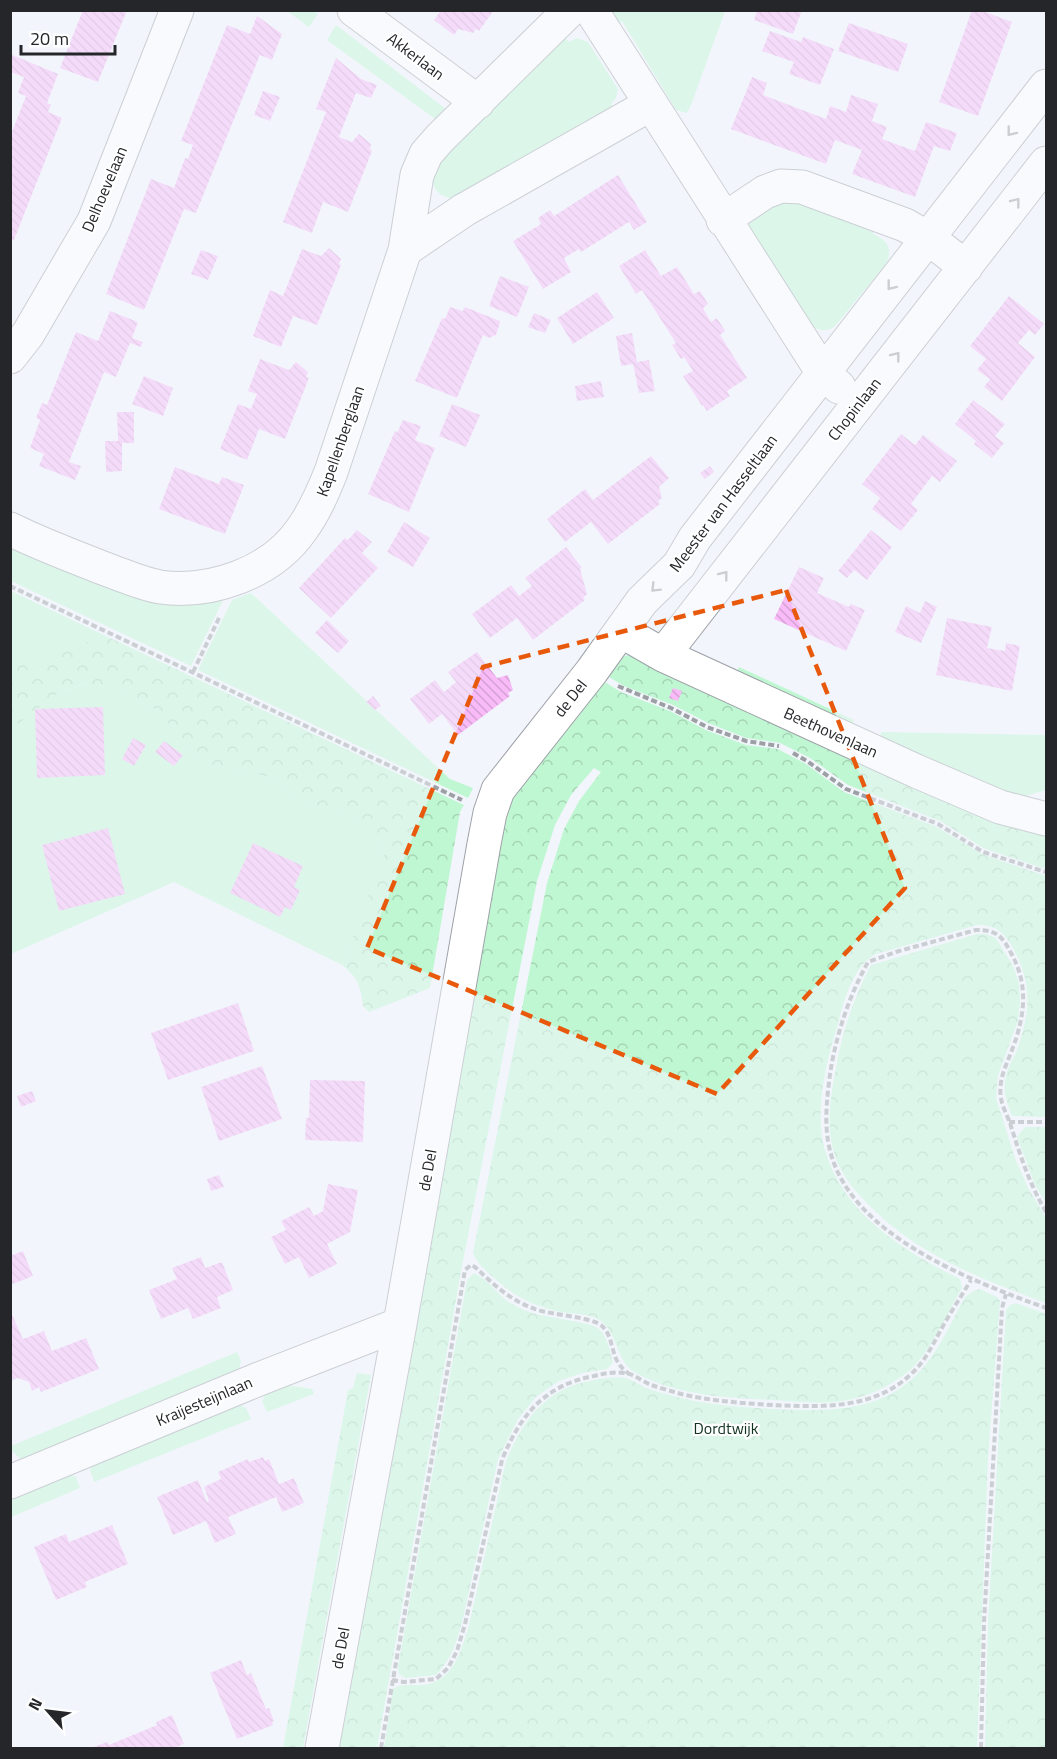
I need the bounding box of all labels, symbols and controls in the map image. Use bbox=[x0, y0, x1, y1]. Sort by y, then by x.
scale bar bbox=[21, 18, 116, 56]
text: 20 m bbox=[30, 25, 69, 52]
street label: Akkerlaan bbox=[382, 26, 450, 86]
one-way arrow bbox=[1007, 125, 1018, 136]
street label: Delhoevelaan bbox=[75, 142, 133, 236]
one-way arrow bbox=[1009, 198, 1020, 209]
one-way arrow bbox=[887, 279, 898, 290]
one-way arrow bbox=[889, 352, 900, 363]
street label: Chopinlaan bbox=[822, 372, 886, 446]
street label: Kapellenberglaan bbox=[310, 382, 370, 500]
street label: Meester van Hasseltlaan bbox=[663, 429, 783, 577]
one-way arrow bbox=[717, 571, 728, 582]
one-way arrow bbox=[651, 582, 662, 592]
street label: de Del bbox=[548, 674, 592, 722]
street label: Beethovenlaan bbox=[780, 700, 882, 764]
street label: de Del bbox=[412, 1147, 442, 1193]
street label: Kraijesteijnlaan bbox=[152, 1370, 256, 1432]
park label: Dordtwijk bbox=[693, 1416, 759, 1440]
street label: de Del bbox=[325, 1625, 355, 1671]
north arrow bbox=[18, 1681, 78, 1741]
text: N bbox=[22, 1693, 48, 1714]

